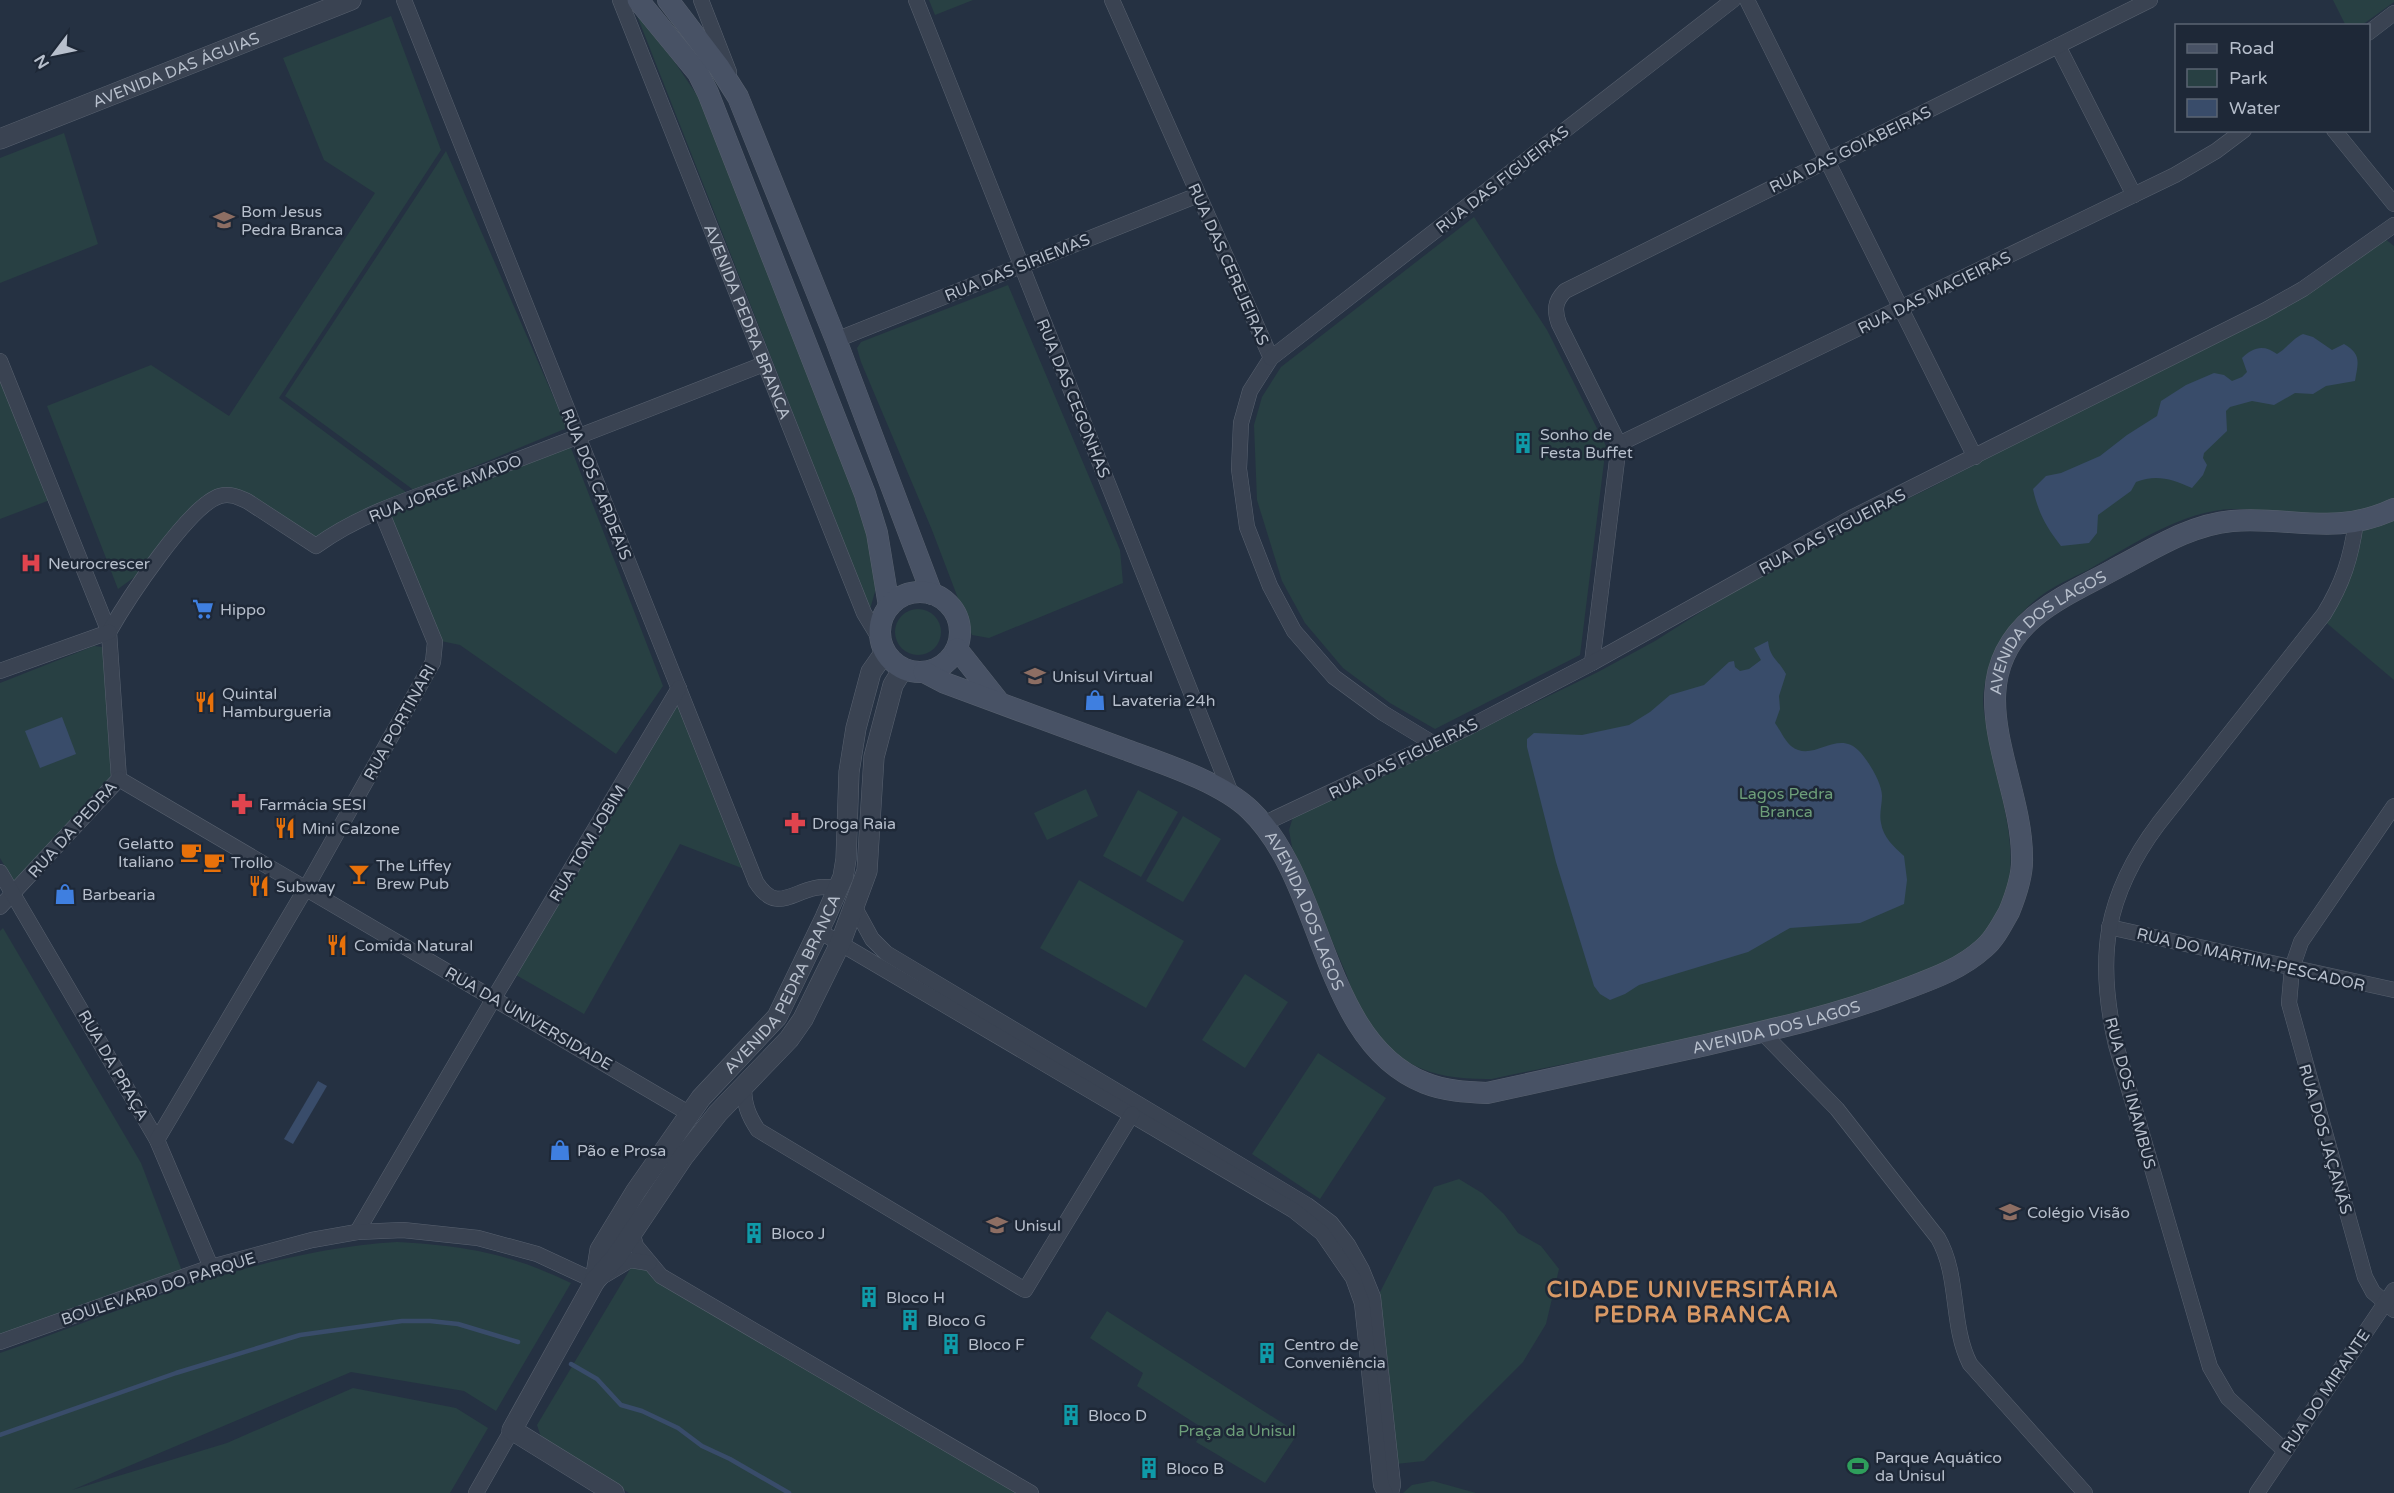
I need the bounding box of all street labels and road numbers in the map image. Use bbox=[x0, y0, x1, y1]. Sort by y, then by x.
street label: AVENIDA DAS ÁGUIAS bbox=[90, 28, 263, 112]
street label: RUA DAS GOIABEIRAS bbox=[1766, 102, 1935, 198]
street label: RUA DAS FIGUEIRAS bbox=[1432, 121, 1573, 238]
street label: RUA DAS CEREJEIRAS bbox=[1183, 180, 1273, 349]
street label: AVENIDA PEDRA BRANCA bbox=[699, 221, 795, 423]
street label: RUA DAS SIRIEMAS bbox=[942, 230, 1093, 306]
street label: RUA DAS MACIEIRAS bbox=[1855, 247, 2014, 339]
street label: RUA DAS CEGONHAS bbox=[1032, 316, 1114, 481]
street label: RUA DOS CARDEAIS bbox=[557, 406, 636, 563]
street label: RUA JORGE AMADO bbox=[366, 451, 525, 527]
street label: RUA DAS FIGUEIRAS bbox=[1756, 485, 1909, 579]
street label: AVENIDA DOS LAGOS bbox=[1986, 566, 2110, 696]
street label: RUA PORTINARI bbox=[360, 661, 440, 784]
street label: RUA DAS FIGUEIRAS bbox=[1326, 714, 1481, 804]
street label: RUA DA PEDRA bbox=[24, 777, 122, 882]
street label: RUA TOM JOBIM bbox=[545, 781, 631, 906]
street label: AVENIDA DOS LAGOS bbox=[1260, 827, 1348, 994]
street label: AVENIDA PEDRA BRANCA bbox=[720, 891, 845, 1078]
street label: RUA DO MARTIM-PESCADOR bbox=[2135, 924, 2367, 996]
street label: RUA DA UNIVERSIDADE bbox=[441, 963, 616, 1075]
street label: AVENIDA DOS LAGOS bbox=[1691, 997, 1863, 1059]
street label: RUA DA PRAÇA bbox=[73, 1007, 153, 1124]
street label: RUA DOS INAMBUS bbox=[2100, 1015, 2160, 1171]
street label: RUA DOS JAÇANÃS bbox=[2294, 1062, 2356, 1217]
street label: BOULEVARD DO PARQUE bbox=[58, 1248, 258, 1330]
street label: RUA DO MIRANTE bbox=[2277, 1326, 2375, 1457]

